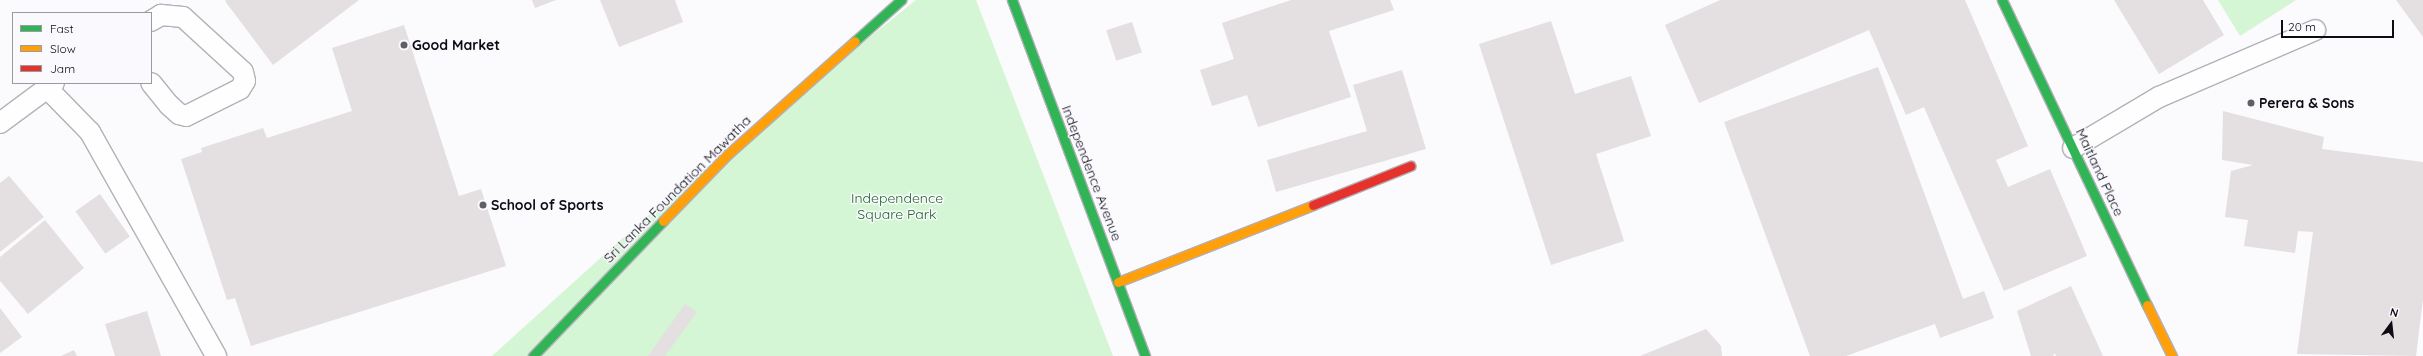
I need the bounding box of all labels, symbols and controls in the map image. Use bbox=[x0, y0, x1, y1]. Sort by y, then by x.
legend bbox=[12, 12, 152, 84]
scale bar bbox=[2283, 12, 2396, 38]
text: 20 m bbox=[2288, 19, 2316, 34]
text: Fast bbox=[50, 21, 74, 36]
place label: Good Market bbox=[412, 37, 500, 53]
marker: Good Market bbox=[399, 40, 409, 50]
text: Slow bbox=[50, 41, 76, 56]
text: Jam bbox=[50, 61, 75, 76]
place label: Perera & Sons bbox=[2259, 95, 2354, 111]
marker: Perera & Sons bbox=[2246, 98, 2256, 108]
street label: Independence Avenue bbox=[1058, 103, 1126, 243]
street label: Sri Lanka Foundation Mawatha bbox=[600, 112, 754, 266]
street label: Maitland Place bbox=[2072, 125, 2128, 219]
park label: Independence Square Park bbox=[851, 190, 943, 222]
place label: School of Sports bbox=[491, 197, 604, 213]
marker: School of Sports bbox=[478, 200, 488, 210]
north arrow bbox=[2371, 304, 2411, 344]
text: N bbox=[2388, 305, 2400, 320]

